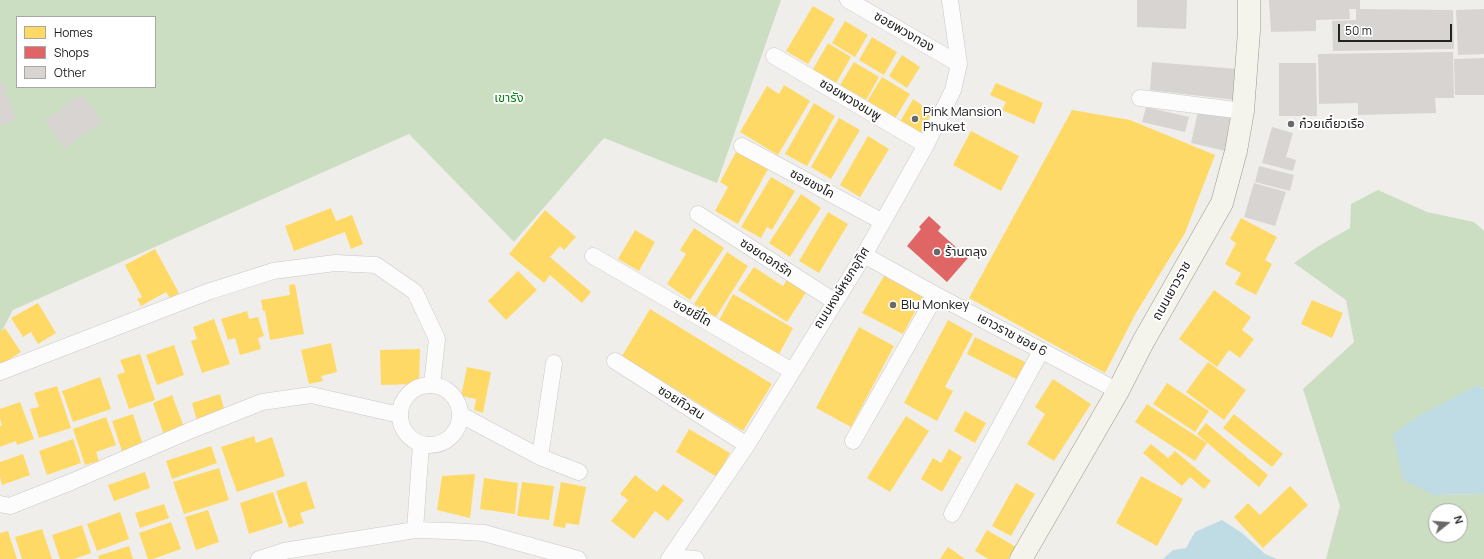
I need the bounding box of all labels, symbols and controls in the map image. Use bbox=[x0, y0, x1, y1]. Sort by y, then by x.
street label: ซอยพวงทอง bbox=[871, 8, 937, 56]
legend bbox=[16, 16, 156, 88]
scale bar bbox=[1340, 16, 1454, 42]
text: 50 m bbox=[1345, 22, 1372, 39]
text: Homes bbox=[54, 24, 93, 41]
text: Shops bbox=[54, 44, 89, 61]
text: Other bbox=[54, 64, 86, 81]
street label: ซอยพวงชมพู bbox=[816, 76, 884, 124]
park label: เขารัง bbox=[494, 90, 524, 106]
place label: Pink Mansion Phuket bbox=[923, 104, 1002, 135]
marker: Pink Mansion Phuket bbox=[910, 114, 920, 124]
place label: ก๋วยเตี๋ยวเรือ bbox=[1299, 116, 1365, 132]
marker: ก๋วยเตี๋ยวเรือ bbox=[1286, 119, 1296, 129]
street label: ซอยชงโค bbox=[787, 166, 837, 202]
street label: ซอยดอกรัก bbox=[737, 235, 795, 281]
street label: ถนนหงษ์หยกอุทิศ bbox=[811, 244, 873, 332]
place label: ร้านตลุง bbox=[945, 244, 987, 260]
marker: ร้านตลุง bbox=[932, 247, 942, 257]
street label: ถนนเยาวราช bbox=[1149, 259, 1195, 323]
street label: ซอยยี่โถ bbox=[670, 296, 714, 330]
place label: Blu Monkey bbox=[901, 297, 969, 313]
marker: Blu Monkey bbox=[888, 300, 898, 310]
street label: เยาวราช ซอย 6 bbox=[974, 310, 1050, 360]
street label: ซอยทิวสน bbox=[655, 383, 707, 423]
north arrow bbox=[1428, 503, 1468, 543]
text: N bbox=[1451, 514, 1467, 526]

